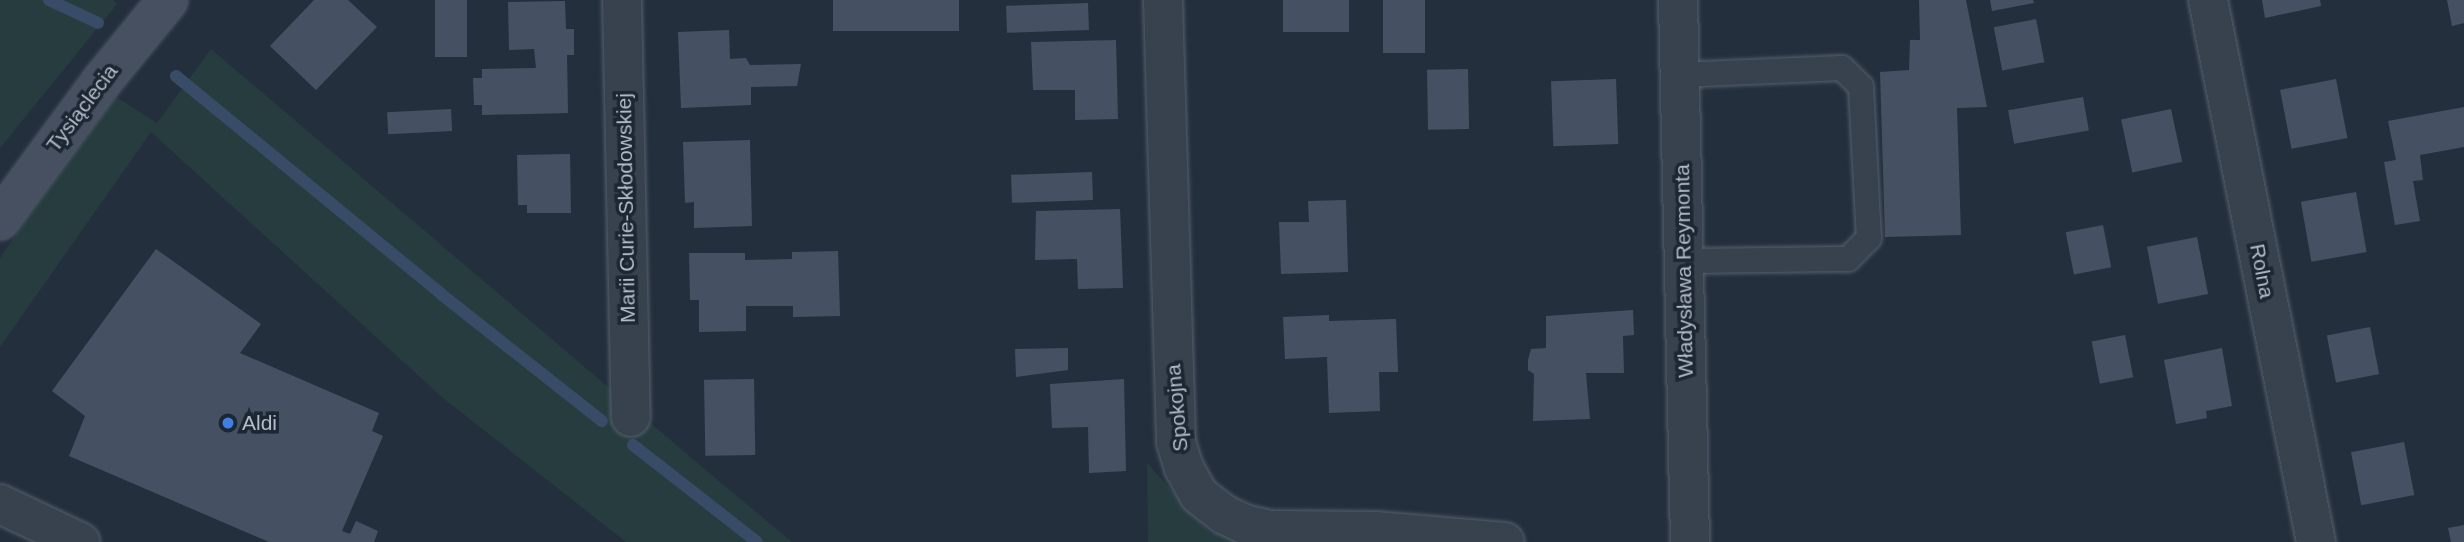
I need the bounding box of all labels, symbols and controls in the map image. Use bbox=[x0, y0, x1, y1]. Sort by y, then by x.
street label: Tysiąclecia bbox=[41, 59, 123, 157]
street label: Marii Curie-Skłodowskiej bbox=[611, 93, 641, 323]
street label: Władysława Reymonta bbox=[1670, 164, 1698, 378]
street label: Rolna bbox=[2244, 242, 2280, 300]
street label: Spokojna bbox=[1161, 363, 1193, 453]
place label: Aldi bbox=[242, 410, 277, 436]
marker: Aldi bbox=[220, 415, 236, 431]

